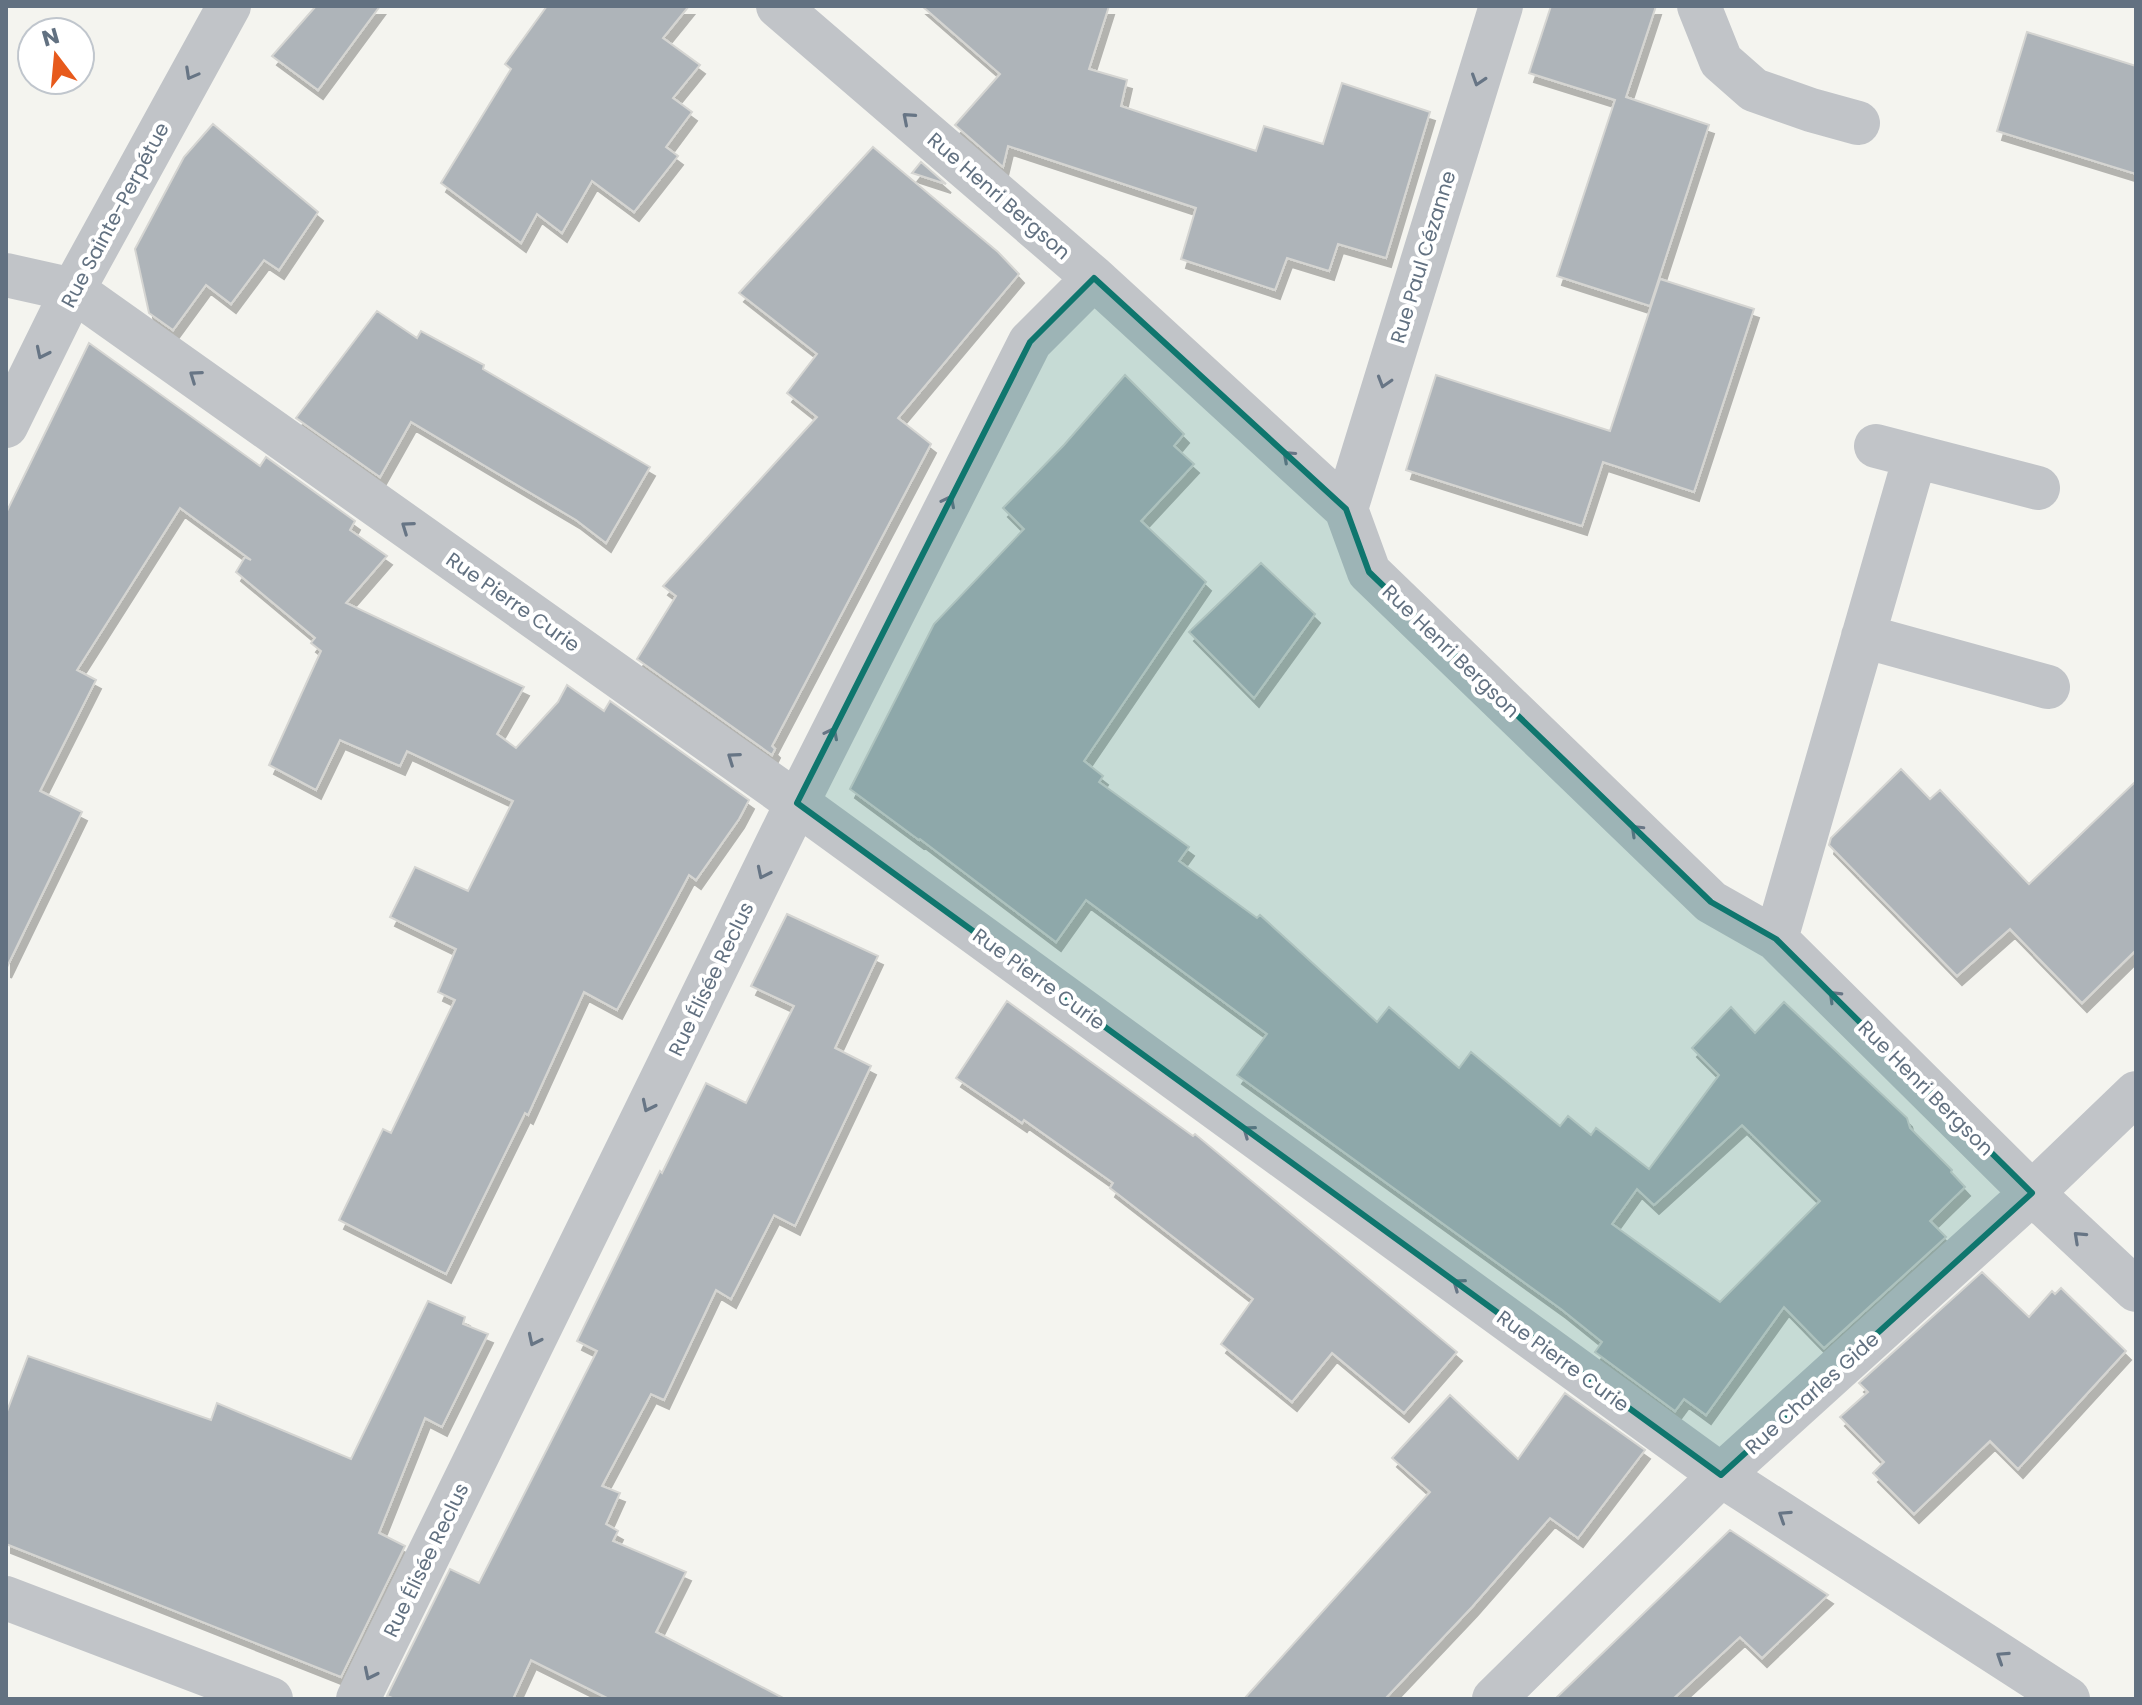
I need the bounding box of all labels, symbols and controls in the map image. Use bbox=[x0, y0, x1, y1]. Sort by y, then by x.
north arrow bbox=[16, 16, 96, 96]
text: N bbox=[38, 20, 63, 54]
one-way arrow bbox=[186, 66, 201, 81]
one-way arrow bbox=[1471, 73, 1487, 87]
one-way arrow bbox=[902, 113, 917, 128]
street label: Rue Sainte-Perpétue bbox=[54, 117, 176, 313]
street label: Rue Henri Bergson bbox=[921, 126, 1077, 266]
street label: Rue Paul Cézanne bbox=[1383, 167, 1463, 347]
one-way arrow bbox=[36, 345, 52, 360]
one-way arrow bbox=[189, 371, 203, 386]
one-way arrow bbox=[1378, 375, 1394, 389]
one-way arrow bbox=[1283, 451, 1297, 466]
one-way arrow bbox=[940, 495, 955, 510]
one-way arrow bbox=[401, 522, 416, 537]
street label: Rue Pierre Curie bbox=[441, 545, 585, 659]
street label: Rue Henri Bergson bbox=[1376, 578, 1526, 724]
one-way arrow bbox=[823, 727, 838, 742]
one-way arrow bbox=[728, 753, 742, 768]
one-way arrow bbox=[1631, 825, 1645, 839]
one-way arrow bbox=[757, 865, 773, 879]
street label: Rue Élisée Reclus bbox=[662, 897, 760, 1061]
street label: Rue Pierre Curie bbox=[967, 921, 1111, 1037]
one-way arrow bbox=[1829, 991, 1843, 1005]
street label: Rue Henri Bergson bbox=[1852, 1014, 2000, 1162]
one-way arrow bbox=[643, 1098, 658, 1113]
one-way arrow bbox=[1242, 1126, 1256, 1141]
one-way arrow bbox=[2074, 1232, 2088, 1246]
one-way arrow bbox=[1452, 1279, 1467, 1294]
street label: Rue Pierre Curie bbox=[1491, 1303, 1635, 1419]
street label: Rue Charles Gide bbox=[1739, 1325, 1885, 1461]
one-way arrow bbox=[528, 1331, 544, 1346]
street label: Rue Élisée Reclus bbox=[377, 1478, 475, 1642]
one-way arrow bbox=[1778, 1510, 1793, 1525]
one-way arrow bbox=[1997, 1651, 2011, 1666]
one-way arrow bbox=[364, 1666, 380, 1680]

